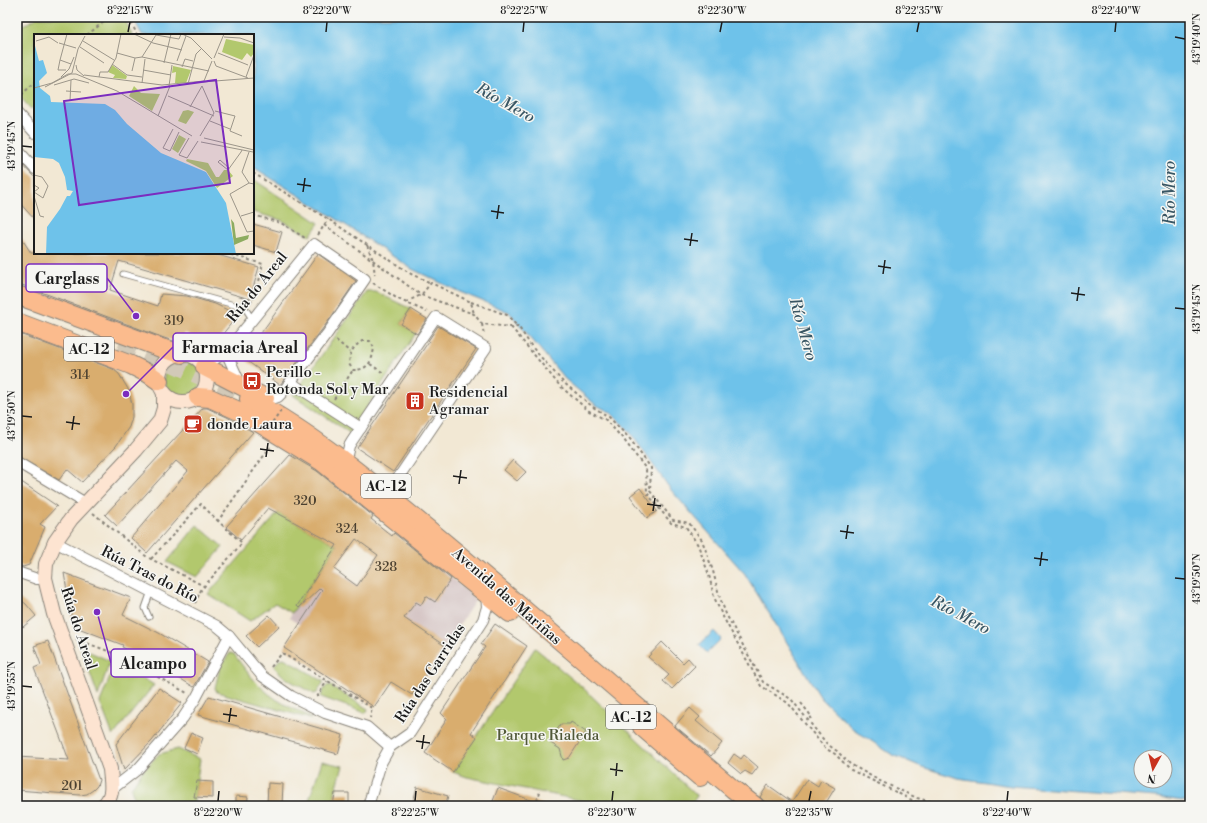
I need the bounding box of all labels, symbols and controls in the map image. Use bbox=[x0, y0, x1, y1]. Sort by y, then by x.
text: 8°22'15"W bbox=[107, 5, 154, 17]
text: 8°22'20"W bbox=[303, 5, 352, 17]
text: 8°22'25"W bbox=[500, 5, 549, 17]
text: 8°22'30"W bbox=[698, 5, 747, 17]
text: 8°22'35"W bbox=[895, 5, 944, 17]
text: 8°22'40"W bbox=[1092, 5, 1141, 17]
text: 43°19'40"N bbox=[1191, 13, 1203, 65]
inset map bbox=[34, 34, 254, 254]
water label: Río Mero bbox=[472, 78, 538, 127]
text: 43°19'45"N bbox=[6, 120, 18, 171]
water label: Río Mero bbox=[1160, 161, 1180, 226]
street label: Rúa do Areal bbox=[223, 248, 292, 327]
callout: Carglass bbox=[26, 264, 107, 292]
text: Carglass bbox=[35, 269, 99, 289]
text: 43°19'45"N bbox=[1191, 283, 1203, 334]
water label: Río Mero bbox=[784, 295, 821, 363]
house number: 319 bbox=[164, 313, 184, 329]
callout: Farmacia Areal bbox=[173, 333, 306, 361]
road number: AC-12 bbox=[64, 337, 114, 361]
text: Farmacia Areal bbox=[182, 338, 299, 358]
place label: Perillo - Rotonda Sol y Mar bbox=[266, 363, 389, 399]
house number: 314 bbox=[70, 367, 90, 383]
bus stop icon: Perillo - Rotonda Sol y Mar bbox=[241, 370, 263, 392]
place label: Residencial Agramar bbox=[428, 383, 508, 419]
text: 43°19'50"N bbox=[6, 390, 18, 441]
building icon: Residencial Agramar bbox=[404, 390, 426, 412]
cafe icon: donde Laura bbox=[182, 413, 204, 435]
place label: donde Laura bbox=[207, 415, 293, 434]
road number: AC-12 bbox=[361, 474, 411, 498]
house number: 320 bbox=[293, 493, 317, 509]
house number: 324 bbox=[336, 521, 358, 537]
street label: Rúa Tras do Río bbox=[98, 542, 202, 607]
street label: Avenida das Mariñas bbox=[447, 543, 565, 649]
text: 43°19'50"N bbox=[1191, 553, 1203, 604]
house number: 328 bbox=[375, 559, 397, 575]
street label: Rúa do Areal bbox=[56, 584, 101, 672]
water label: Río Mero bbox=[927, 591, 994, 639]
street label: Rúa das Garridas bbox=[391, 620, 470, 727]
callout: Alcampo bbox=[111, 649, 195, 677]
text: Alcampo bbox=[118, 654, 187, 674]
text: 43°19'55"N bbox=[6, 661, 18, 711]
road number: AC-12 bbox=[606, 705, 656, 729]
park label: Parque Rialeda bbox=[497, 726, 600, 745]
north arrow bbox=[1133, 749, 1173, 789]
text: N bbox=[1146, 770, 1157, 785]
house number: 201 bbox=[61, 778, 83, 794]
text: 8°22'20"W bbox=[194, 807, 243, 819]
text: 8°22'25"W bbox=[391, 807, 440, 819]
text: 8°22'30"W bbox=[588, 807, 637, 819]
text: 8°22'35"W bbox=[785, 807, 834, 819]
text: 8°22'40"W bbox=[983, 807, 1032, 819]

